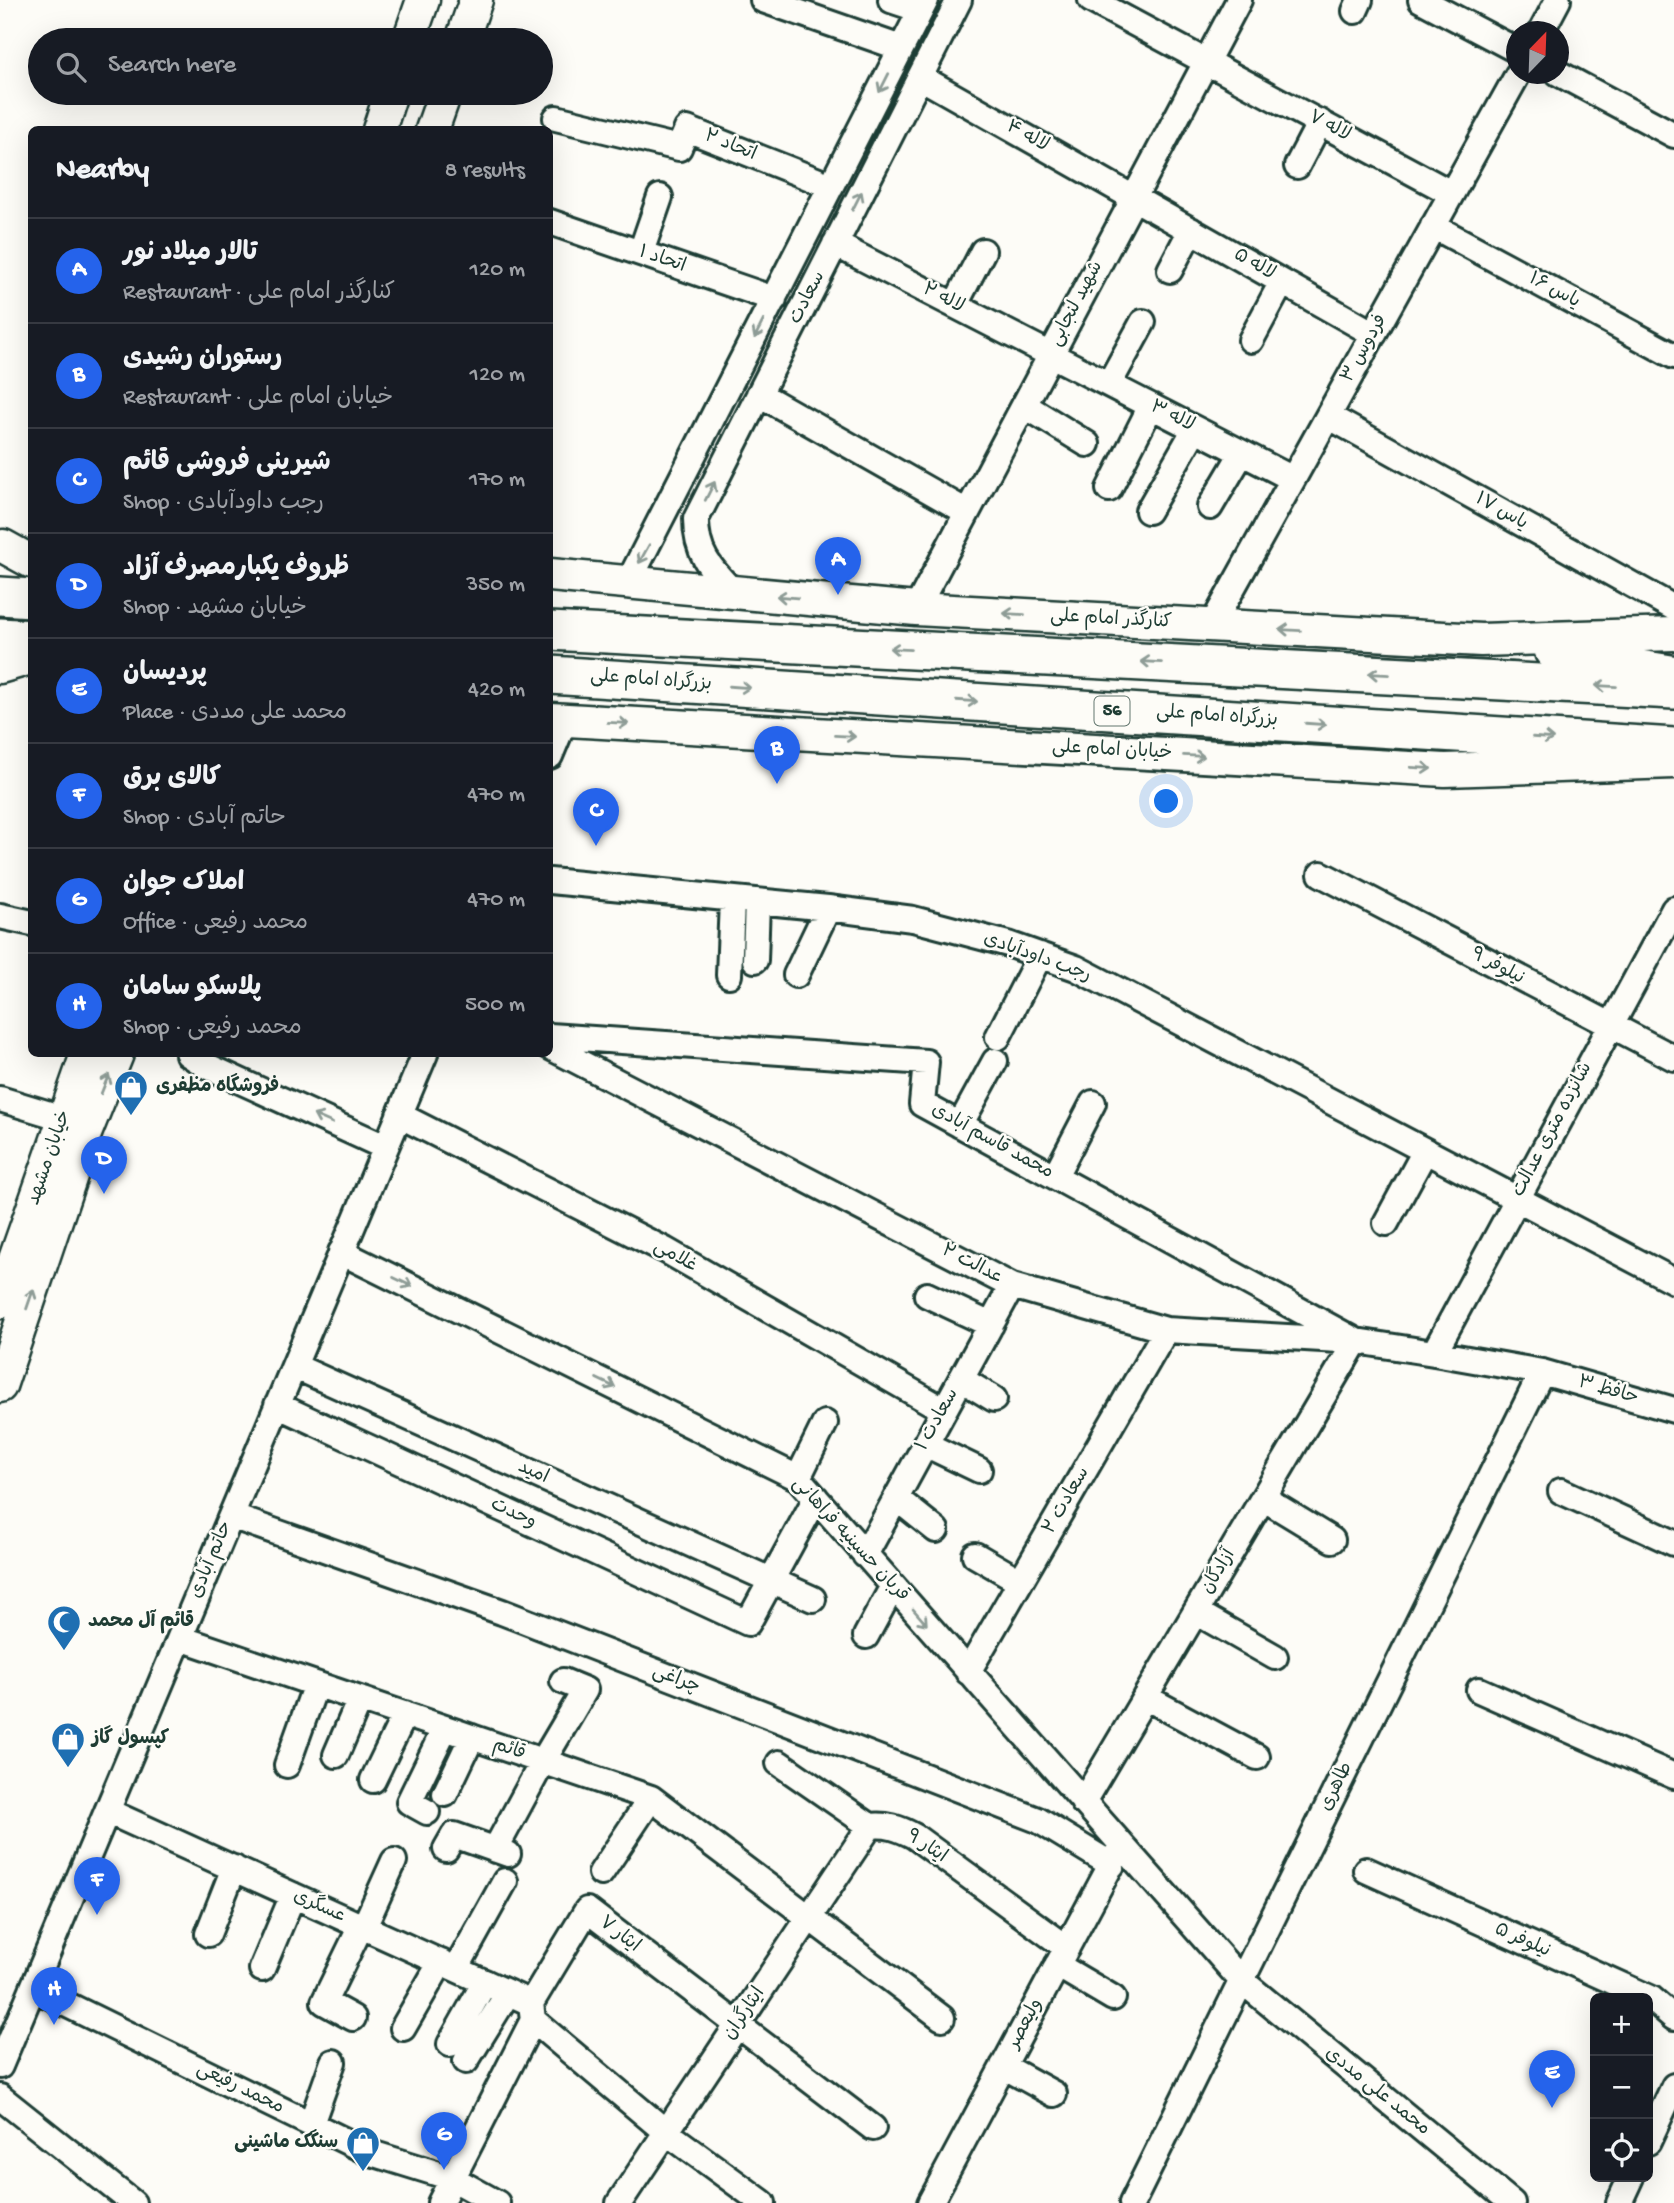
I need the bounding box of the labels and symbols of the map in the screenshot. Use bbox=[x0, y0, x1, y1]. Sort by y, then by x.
north arrow bbox=[1506, 21, 1569, 84]
one-way arrow bbox=[876, 72, 890, 93]
street label: لاله ۷ bbox=[1304, 106, 1354, 148]
street label: لاله ۴ bbox=[1002, 116, 1052, 158]
street label: اتحاد ۲ bbox=[701, 125, 759, 167]
one-way arrow bbox=[851, 191, 864, 212]
street label: اتحاد ۱ bbox=[635, 241, 689, 279]
street label: لاله ۵ bbox=[1229, 244, 1279, 286]
street label: شهید لنجابی bbox=[1045, 258, 1109, 350]
street label: سعادت bbox=[785, 268, 831, 328]
street label: یاس ۱۶ bbox=[1524, 268, 1584, 314]
street label: لاله ۲ bbox=[918, 279, 968, 319]
street label: فردوس ۳ bbox=[1337, 311, 1393, 387]
one-way arrow bbox=[751, 319, 765, 339]
street label: لاله ۳ bbox=[1146, 396, 1198, 438]
one-way arrow bbox=[704, 481, 718, 502]
street label: یاس ۱۷ bbox=[1471, 488, 1531, 536]
pin: A bbox=[815, 537, 861, 595]
one-way arrow bbox=[637, 543, 650, 564]
one-way arrow bbox=[776, 590, 799, 603]
street label: کنارگذر امام علی bbox=[1050, 603, 1173, 635]
one-way arrow bbox=[1003, 608, 1026, 621]
one-way arrow bbox=[1279, 623, 1302, 636]
one-way arrow bbox=[889, 643, 912, 656]
one-way arrow bbox=[1140, 656, 1163, 669]
street label: بزرگراه امام علی bbox=[589, 663, 713, 697]
one-way arrow bbox=[1367, 668, 1390, 681]
one-way arrow bbox=[1595, 680, 1618, 693]
one-way arrow bbox=[728, 681, 751, 694]
one-way arrow bbox=[955, 695, 978, 708]
road number: 56 bbox=[1094, 696, 1130, 726]
street label: بزرگراه امام علی bbox=[1155, 699, 1279, 733]
one-way arrow bbox=[606, 717, 629, 730]
one-way arrow bbox=[1304, 718, 1327, 731]
pin: B bbox=[754, 726, 800, 784]
one-way arrow bbox=[833, 730, 856, 743]
one-way arrow bbox=[1531, 732, 1554, 745]
street label: خیابان امام علی bbox=[1051, 736, 1173, 766]
one-way arrow bbox=[1182, 749, 1205, 762]
one-way arrow bbox=[1410, 762, 1433, 775]
your location bbox=[1149, 784, 1183, 818]
pin: C bbox=[573, 788, 619, 846]
street label: رجب داودآبادی bbox=[980, 926, 1095, 988]
street label: نیلوفر ۹ bbox=[1466, 943, 1528, 991]
street label: شانزده متری عدالت bbox=[1508, 1059, 1598, 1201]
shop icon: فروشگاه مظفری bbox=[112, 1068, 150, 1117]
one-way arrow bbox=[100, 1073, 113, 1095]
place label: فروشگاه مظفری bbox=[156, 1073, 279, 1099]
street label: محمد قاسم آبادی bbox=[927, 1097, 1058, 1185]
street label: خیابان مشهد bbox=[23, 1108, 77, 1208]
one-way arrow bbox=[313, 1112, 334, 1125]
pin: D bbox=[81, 1136, 127, 1194]
street label: غلامی bbox=[649, 1236, 701, 1278]
street label: عدالت ۲ bbox=[937, 1240, 1007, 1290]
one-way arrow bbox=[392, 1276, 413, 1290]
one-way arrow bbox=[25, 1288, 37, 1310]
street label: حافظ ۳ bbox=[1575, 1371, 1641, 1411]
one-way arrow bbox=[595, 1377, 616, 1391]
street label: سعادت ۱ bbox=[911, 1385, 965, 1455]
street label: امید bbox=[514, 1456, 552, 1490]
street label: سعادت ۲ bbox=[1039, 1463, 1095, 1539]
street label: قربان حسینیه فراهانی bbox=[786, 1473, 914, 1607]
street label: وحدت bbox=[486, 1493, 540, 1535]
street label: حاتم آبادی bbox=[184, 1517, 239, 1602]
street label: آزادگان bbox=[1195, 1543, 1242, 1599]
mosque icon: قائم آل محمد bbox=[45, 1603, 83, 1652]
one-way arrow bbox=[912, 1608, 928, 1626]
place label: قائم آل محمد bbox=[88, 1609, 194, 1634]
street label: چراغی bbox=[649, 1660, 703, 1700]
shop icon: کپسول گاز bbox=[49, 1720, 87, 1769]
place label: کپسول گاز bbox=[90, 1725, 170, 1751]
street label: قائم bbox=[490, 1734, 528, 1766]
street label: طاهری bbox=[1315, 1759, 1359, 1815]
street label: ایثار ۹ bbox=[901, 1825, 951, 1869]
pin: F bbox=[74, 1857, 120, 1915]
street label: عسگری bbox=[289, 1883, 350, 1929]
street label: ایثار ۷ bbox=[594, 1912, 644, 1958]
street label: نیلوفر ۵ bbox=[1490, 1919, 1554, 1963]
pin: H bbox=[31, 1967, 77, 2025]
street label: ایثارگران bbox=[717, 1982, 771, 2045]
street label: ولیعصر bbox=[1002, 1995, 1049, 2055]
street label: محمد علی مددی bbox=[1320, 2043, 1434, 2141]
pin: E bbox=[1529, 2050, 1575, 2108]
street label: محمد رفیعی bbox=[193, 2058, 287, 2120]
pin: G bbox=[421, 2112, 467, 2170]
shop icon: سنگک ماشینی bbox=[344, 2124, 382, 2173]
place label: سنگک ماشینی bbox=[234, 2129, 338, 2155]

